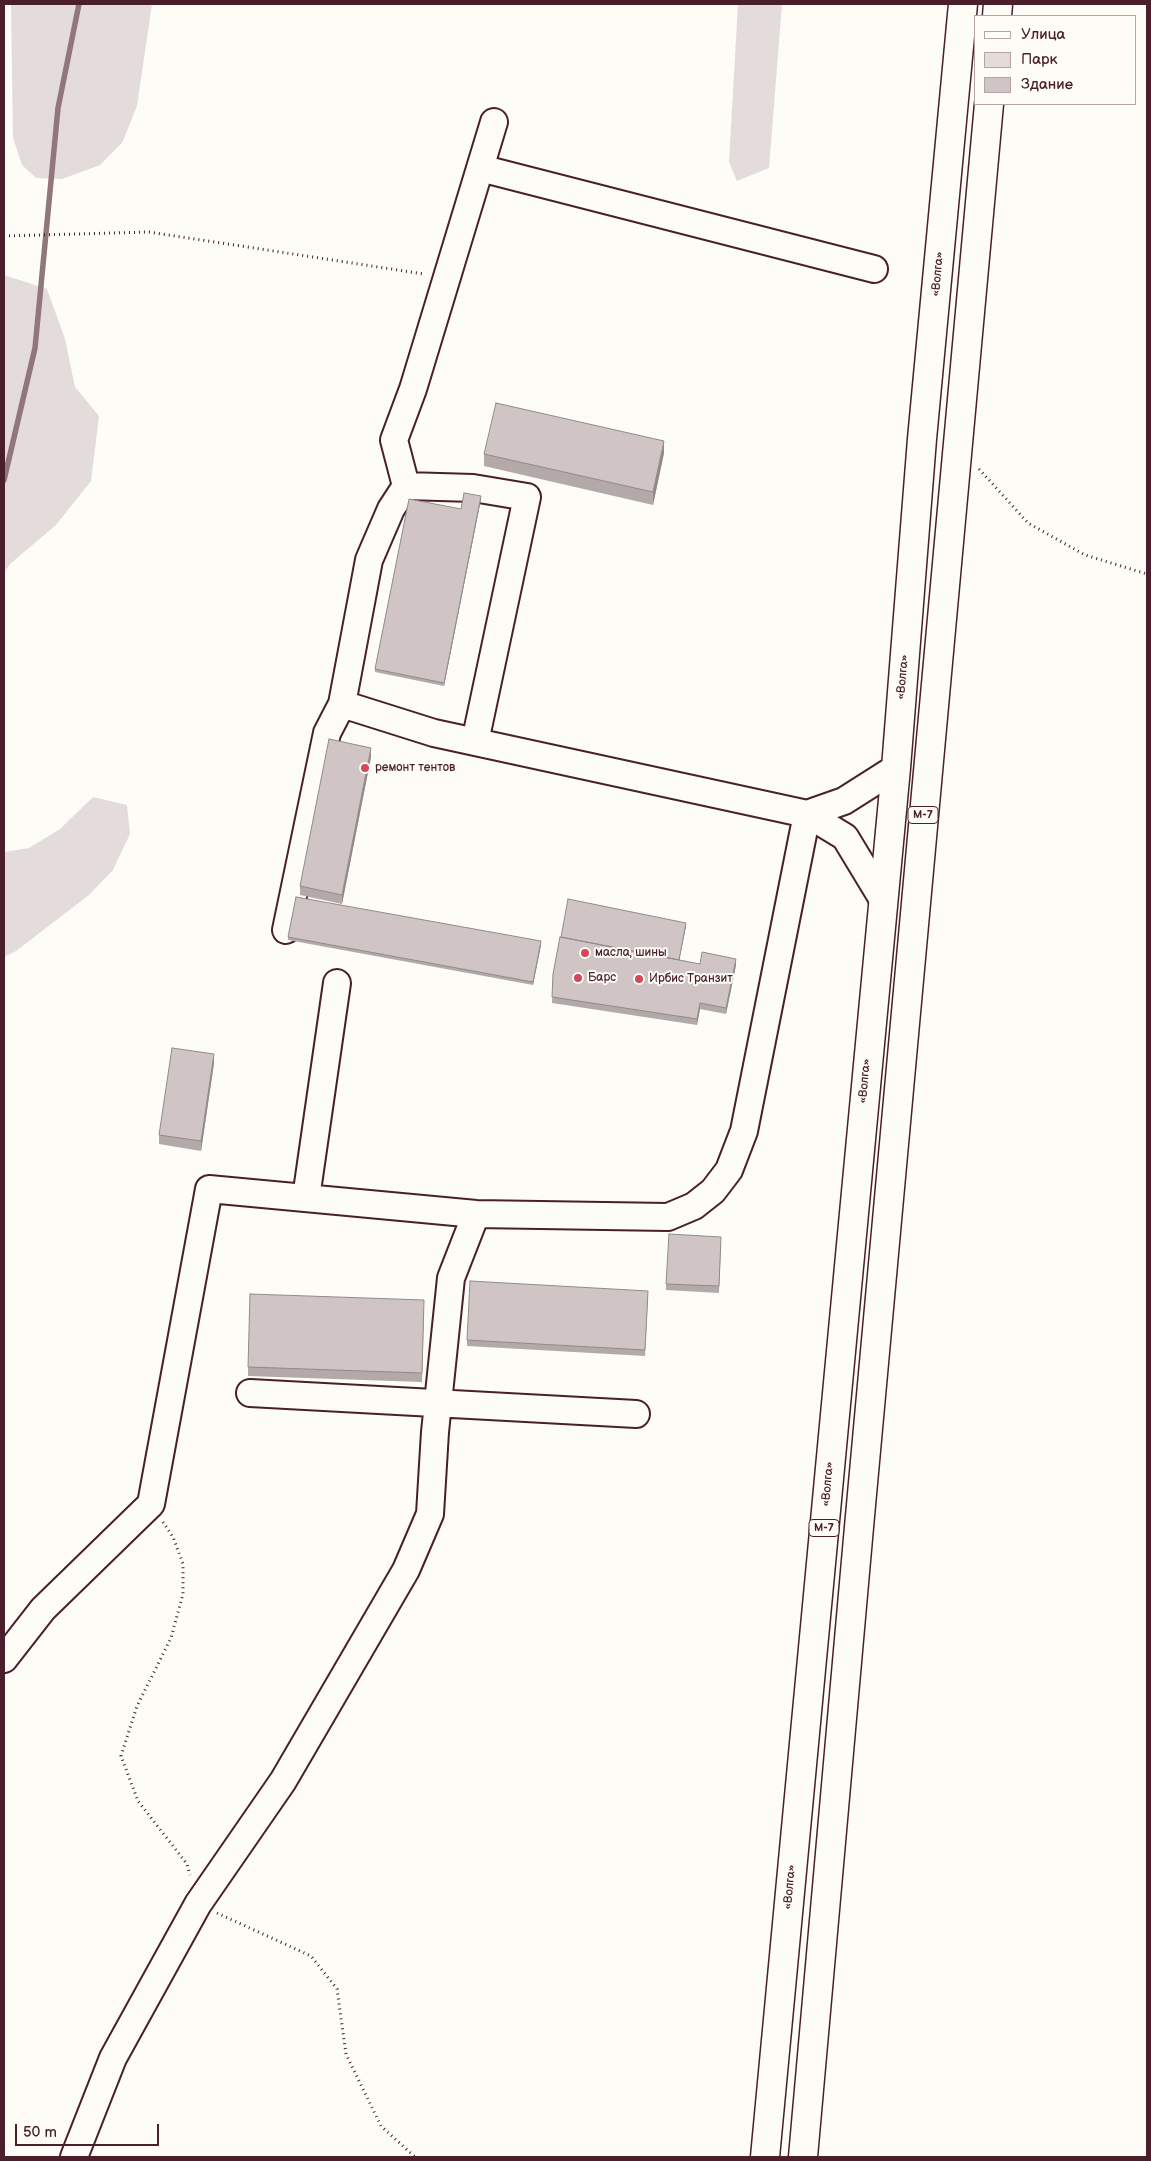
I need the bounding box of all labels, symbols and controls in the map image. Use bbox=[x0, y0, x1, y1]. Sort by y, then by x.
legend bbox=[974, 15, 1136, 105]
text: Улица bbox=[1021, 25, 1065, 44]
text: Парк bbox=[1021, 50, 1058, 69]
text: Здание bbox=[1021, 75, 1073, 94]
street label: «Волга» bbox=[929, 251, 947, 297]
street label: «Волга» bbox=[894, 654, 912, 700]
place label: ремонт тентов bbox=[375, 761, 455, 775]
marker: ремонт тентов bbox=[359, 762, 371, 774]
road number: М-7 bbox=[908, 806, 938, 824]
place label: масла, шины bbox=[595, 946, 667, 960]
marker: масла, шины bbox=[579, 947, 591, 959]
place label: Барс bbox=[588, 971, 616, 985]
marker: Барс bbox=[572, 972, 584, 984]
place label: Ирбис Транзит bbox=[649, 972, 733, 986]
marker: Ирбис Транзит bbox=[633, 973, 645, 985]
street label: «Волга» bbox=[856, 1058, 874, 1104]
street label: «Волга» bbox=[819, 1461, 837, 1507]
road number: М-7 bbox=[809, 1520, 839, 1536]
street label: «Волга» bbox=[781, 1864, 799, 1910]
scale bar bbox=[18, 2114, 161, 2146]
text: 50 m bbox=[23, 2123, 57, 2142]

